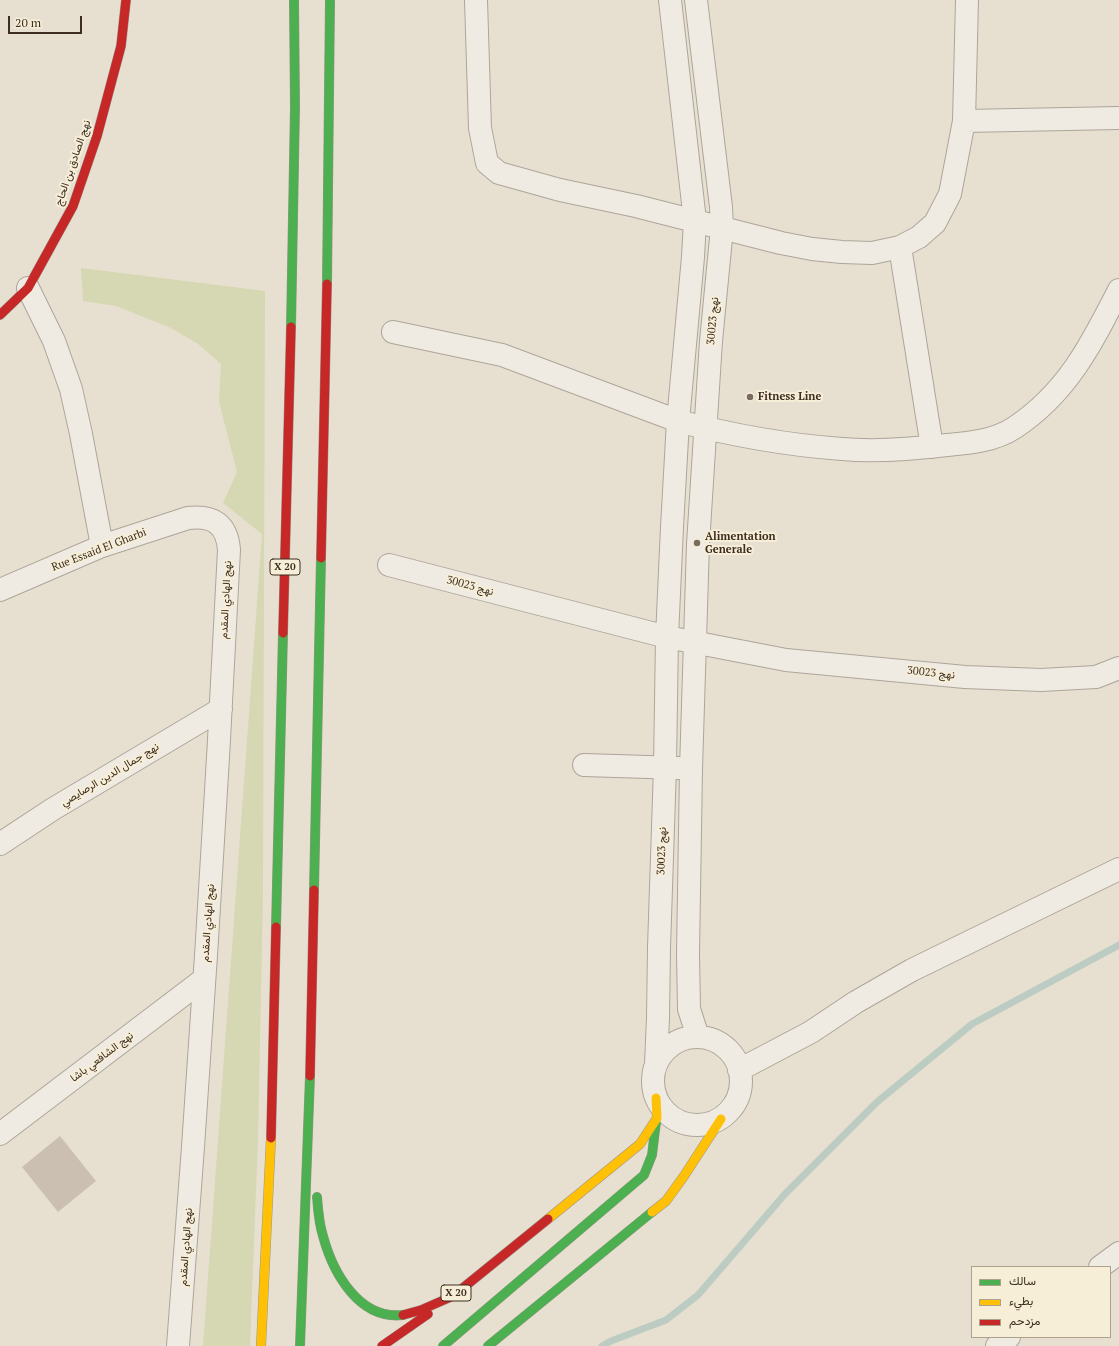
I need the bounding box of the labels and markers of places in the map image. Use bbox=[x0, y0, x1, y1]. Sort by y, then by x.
place label: Fitness Line bbox=[758, 390, 821, 404]
marker: Fitness Line bbox=[745, 392, 755, 402]
place label: Alimentation Generale bbox=[705, 530, 776, 556]
marker: Alimentation Generale bbox=[692, 538, 702, 548]

